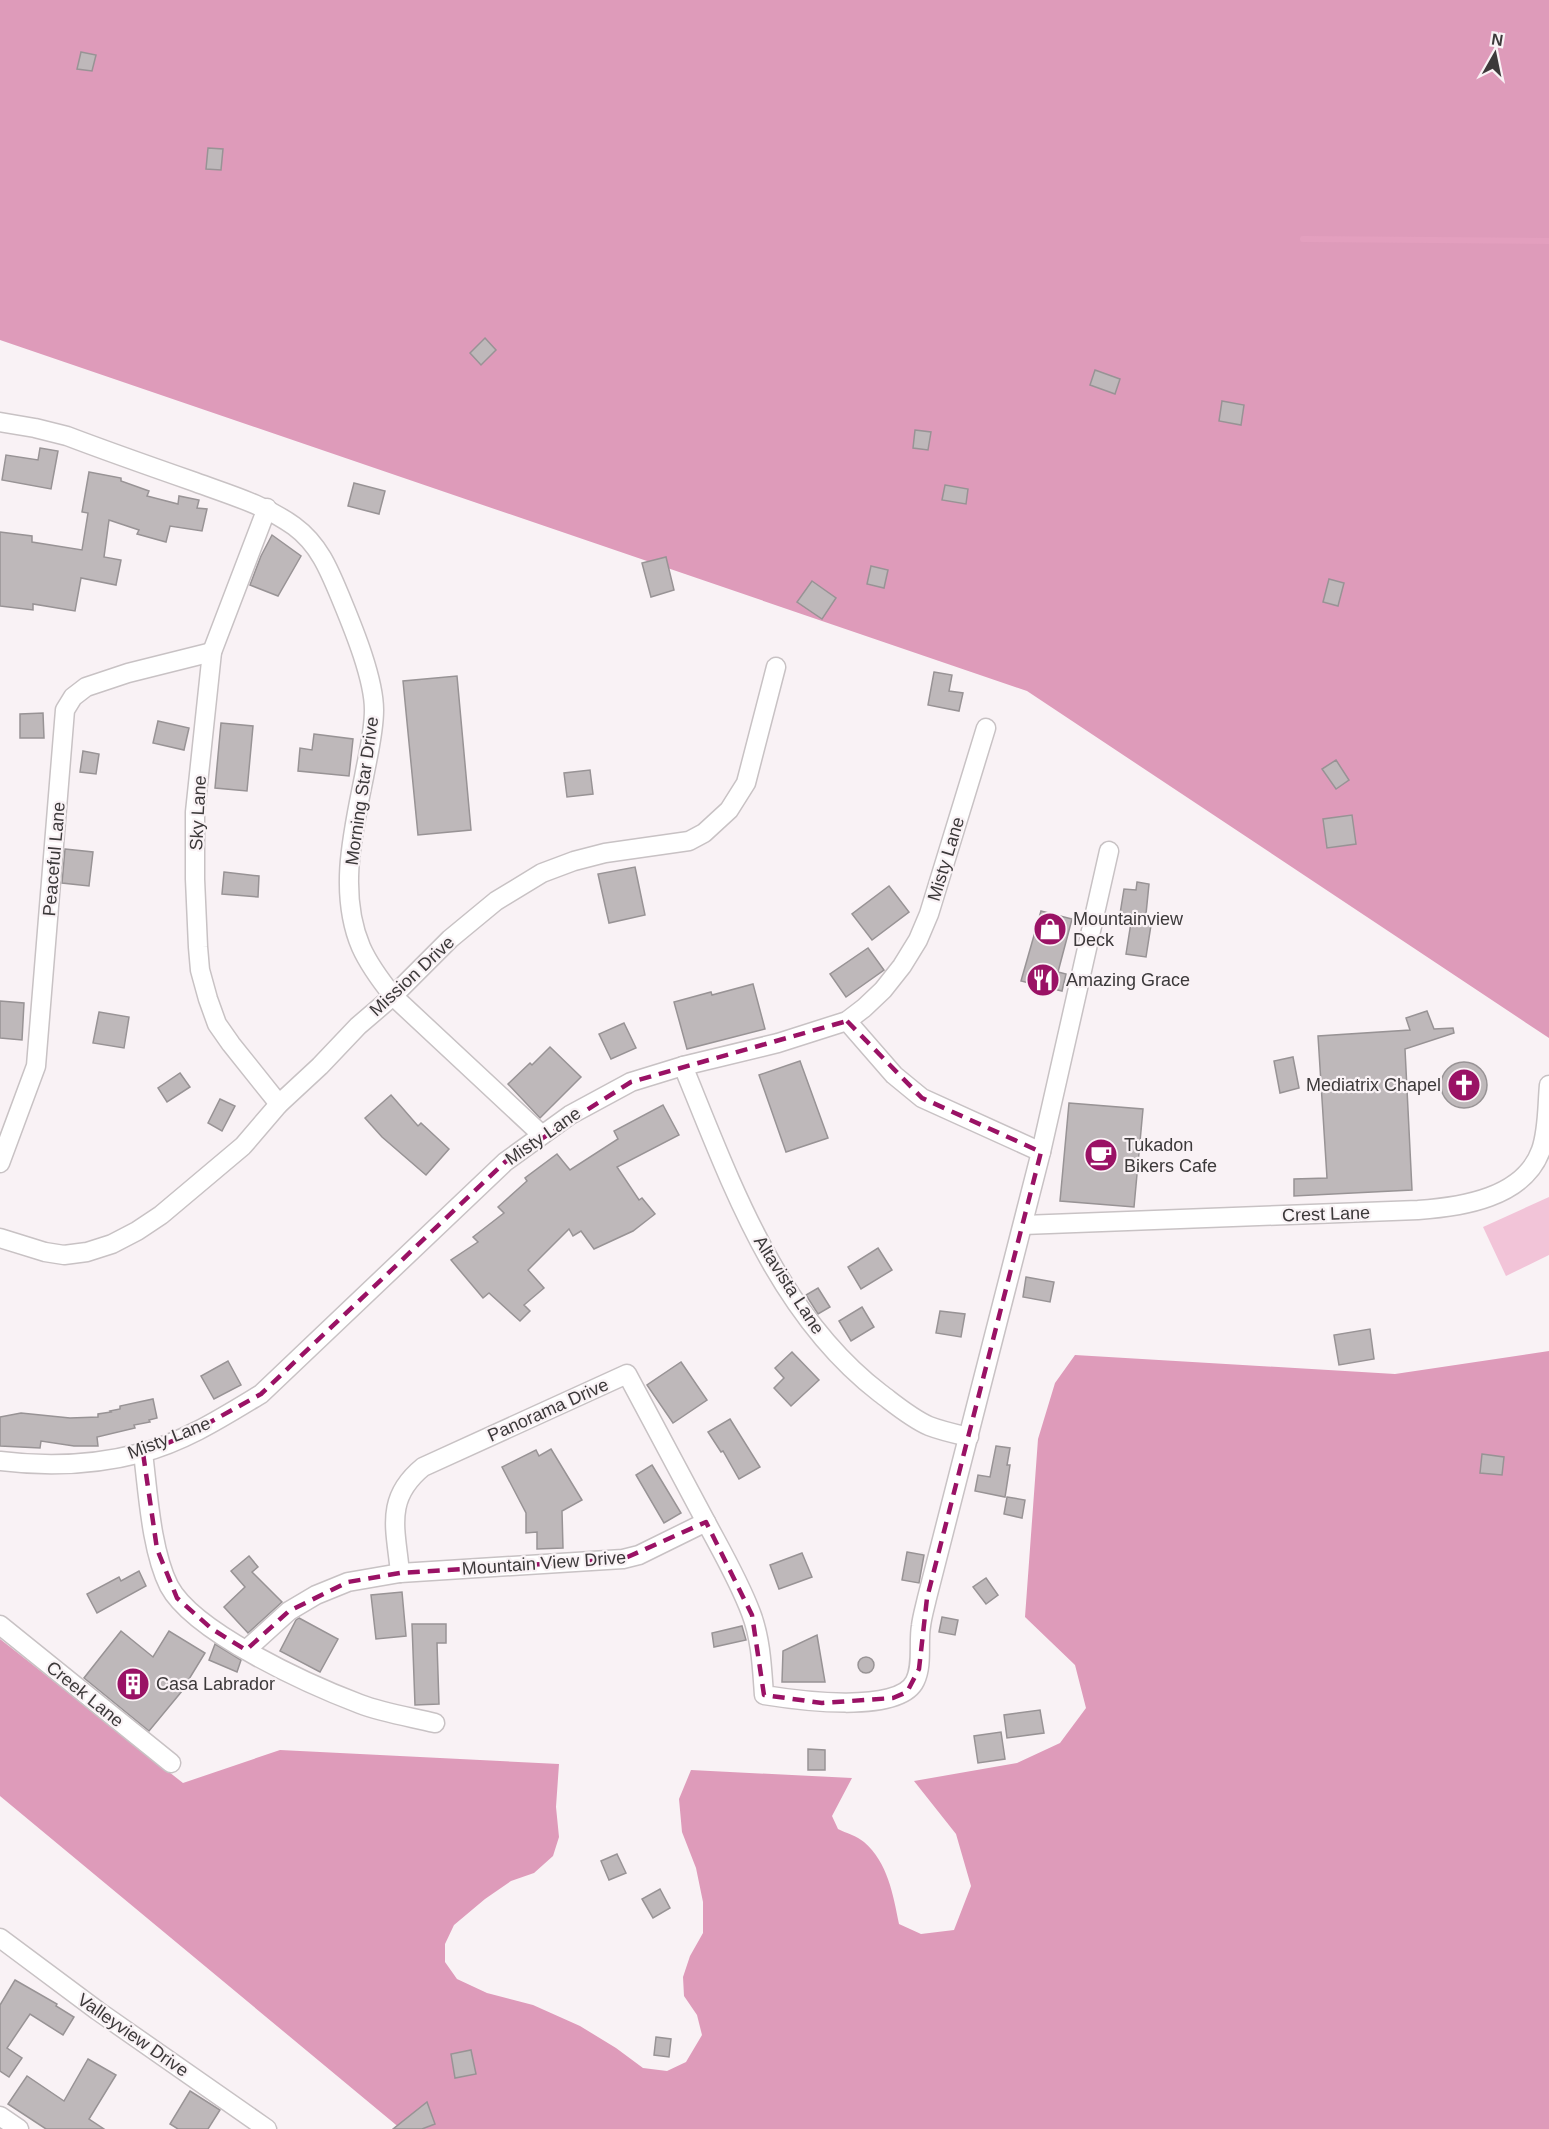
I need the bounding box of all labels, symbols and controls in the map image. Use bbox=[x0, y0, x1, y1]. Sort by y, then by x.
north arrow bbox=[1465, 24, 1525, 84]
text: N bbox=[1490, 30, 1504, 49]
street label: Morning Star Drive bbox=[342, 715, 382, 867]
street label: Sky Lane bbox=[186, 775, 210, 851]
street label: Peaceful Lane bbox=[39, 801, 69, 917]
street label: Misty Lane bbox=[924, 814, 968, 904]
place label: Mountainview Deck bbox=[1073, 909, 1184, 950]
shop icon: Mountainview Deck bbox=[1032, 911, 1068, 947]
street label: Mission Drive bbox=[366, 932, 458, 1020]
restaurant icon: Amazing Grace bbox=[1025, 962, 1061, 998]
place label: Amazing Grace bbox=[1066, 970, 1190, 990]
church icon: Mediatrix Chapel bbox=[1446, 1067, 1482, 1103]
place label: Mediatrix Chapel bbox=[1306, 1075, 1441, 1095]
street label: Misty Lane bbox=[502, 1103, 584, 1169]
place label: Tukadon Bikers Cafe bbox=[1124, 1135, 1217, 1176]
cafe icon: Tukadon Bikers Cafe bbox=[1083, 1137, 1119, 1173]
street label: Crest Lane bbox=[1282, 1202, 1370, 1226]
street label: Altavista Lane bbox=[750, 1232, 828, 1338]
street label: Panorama Drive bbox=[485, 1374, 611, 1446]
street label: Misty Lane bbox=[125, 1413, 213, 1463]
street label: Mountain View Drive bbox=[461, 1547, 627, 1579]
street label: Creek Lane bbox=[43, 1657, 127, 1731]
building icon: Casa Labrador bbox=[115, 1666, 151, 1702]
place label: Casa Labrador bbox=[156, 1674, 275, 1694]
street label: Valleyview Drive bbox=[74, 1989, 192, 2081]

